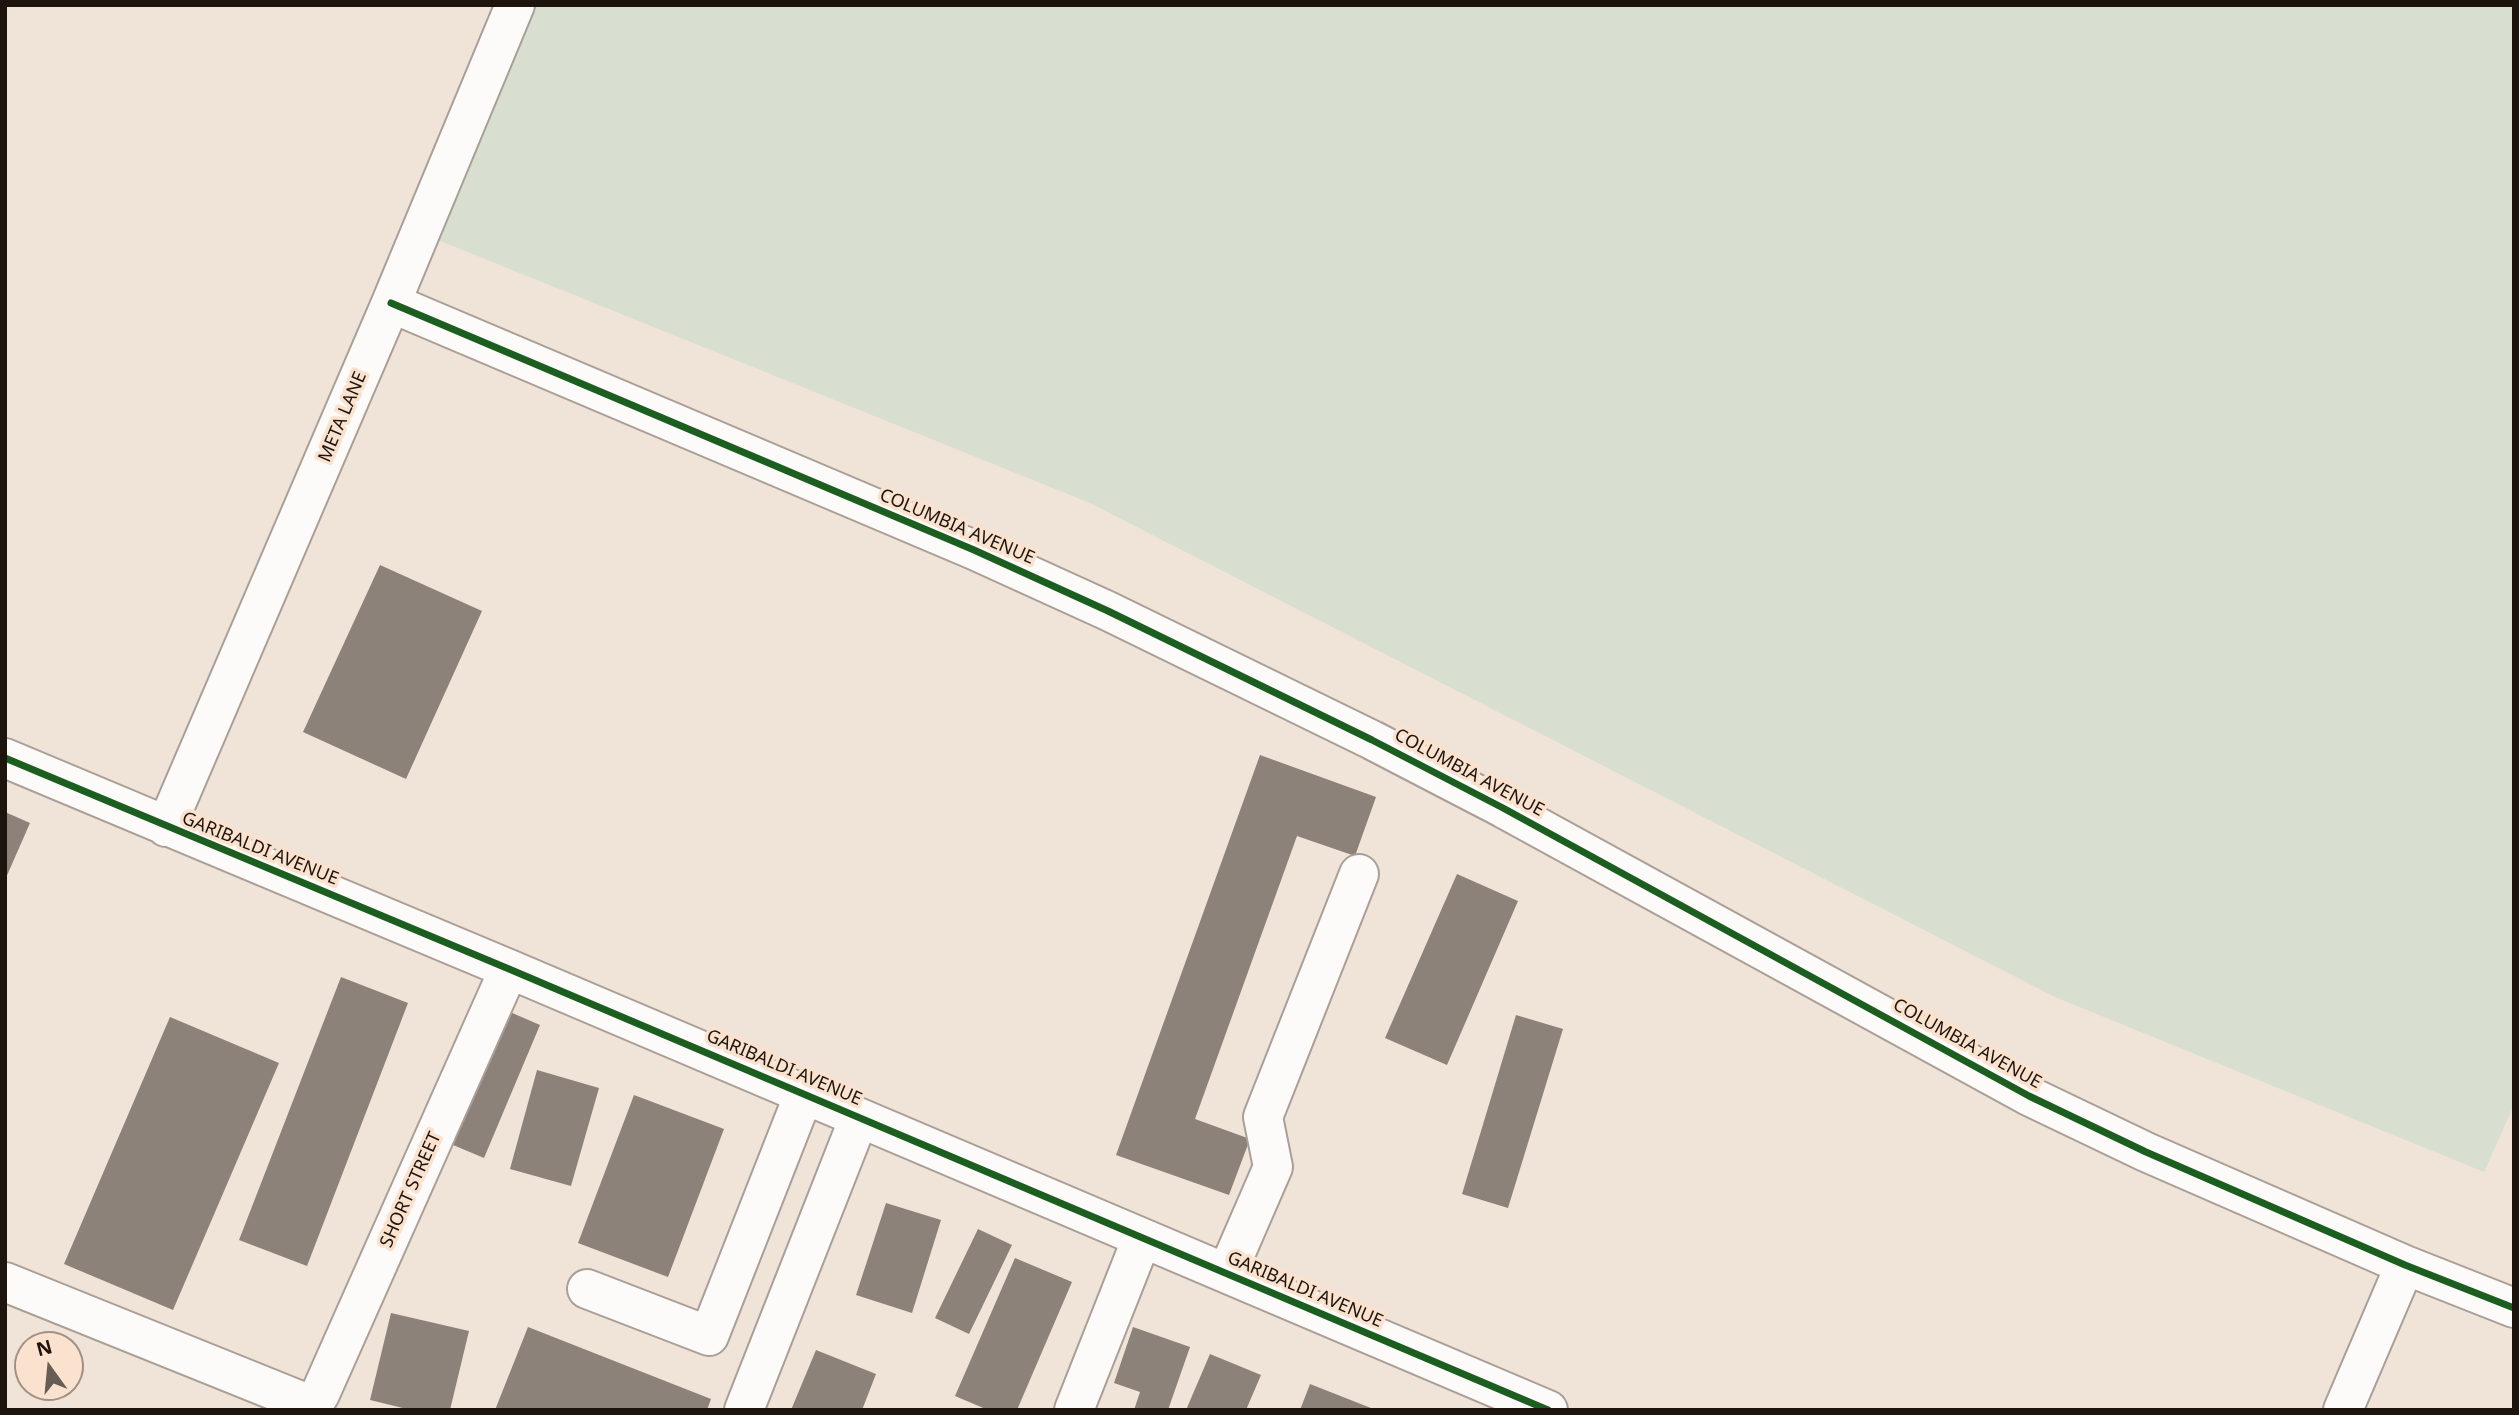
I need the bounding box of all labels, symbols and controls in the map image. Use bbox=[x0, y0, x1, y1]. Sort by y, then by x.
street label: META LANE bbox=[314, 369, 372, 465]
street label: COLUMBIA AVENUE bbox=[876, 485, 1038, 569]
street label: COLUMBIA AVENUE bbox=[1391, 724, 1547, 822]
street label: GARIBALDI AVENUE bbox=[179, 808, 341, 890]
street label: COLUMBIA AVENUE bbox=[1889, 994, 2045, 1094]
street label: GARIBALDI AVENUE bbox=[703, 1025, 865, 1111]
street label: SHORT STREET bbox=[376, 1129, 446, 1251]
street label: GARIBALDI AVENUE bbox=[1224, 1247, 1386, 1333]
north arrow bbox=[14, 1331, 84, 1401]
text: N bbox=[33, 1333, 55, 1362]

